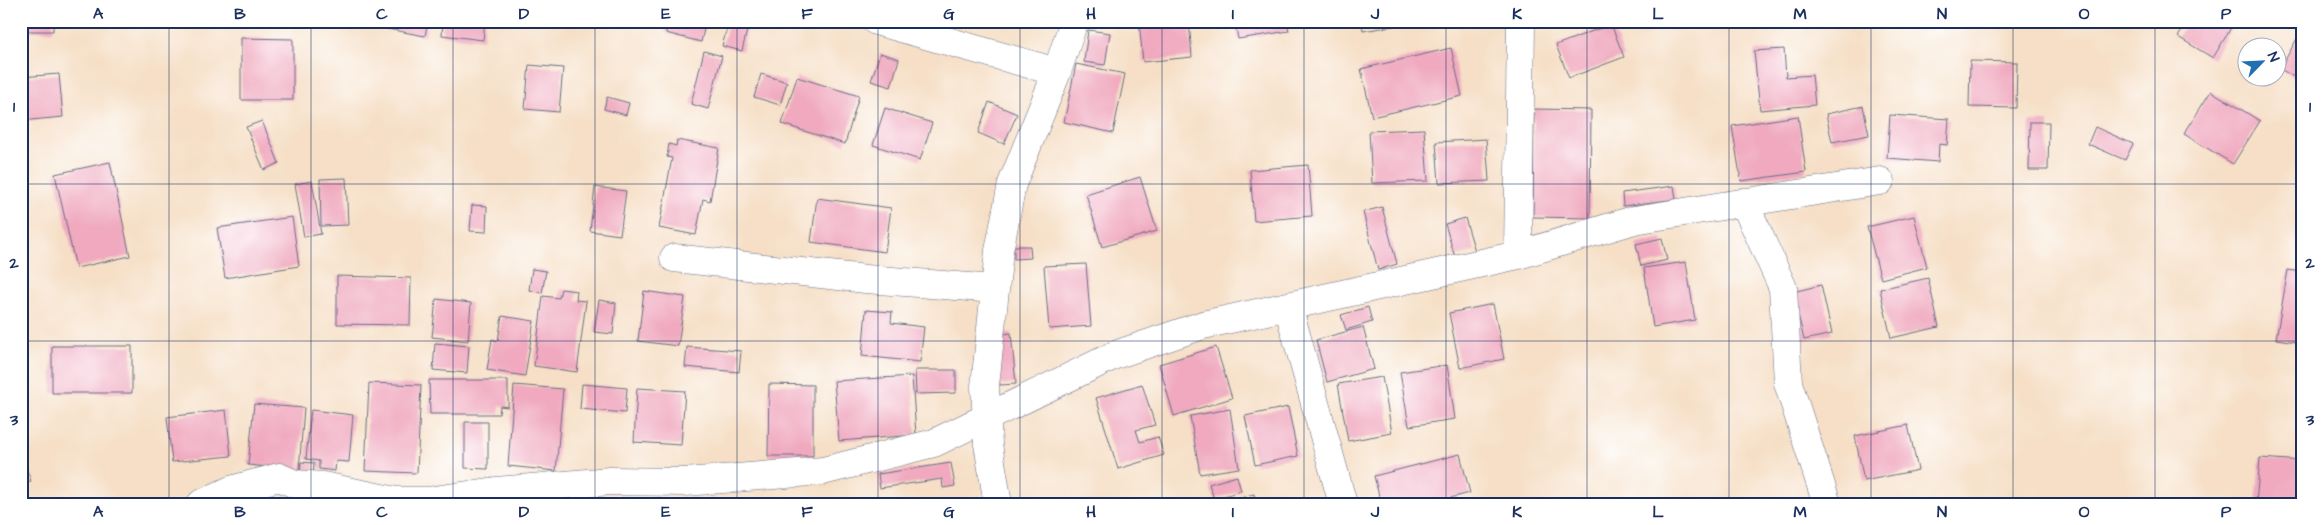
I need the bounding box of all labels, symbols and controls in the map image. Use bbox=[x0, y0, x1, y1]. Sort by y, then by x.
text: A bbox=[93, 3, 104, 25]
text: B bbox=[234, 3, 246, 25]
text: C bbox=[376, 3, 388, 25]
text: D bbox=[519, 3, 530, 25]
text: E bbox=[661, 3, 671, 25]
text: F bbox=[801, 3, 813, 25]
text: G bbox=[943, 3, 955, 25]
text: H bbox=[1086, 3, 1096, 25]
text: I bbox=[1232, 3, 1234, 25]
text: J bbox=[1370, 3, 1380, 25]
text: K bbox=[1512, 3, 1522, 25]
text: L bbox=[1652, 3, 1664, 25]
text: M bbox=[1793, 3, 1807, 25]
text: N bbox=[1937, 3, 1947, 25]
text: O bbox=[2079, 3, 2090, 25]
text: P bbox=[2221, 3, 2232, 25]
north arrow bbox=[2236, 38, 2286, 88]
text: N bbox=[2262, 49, 2284, 65]
text: 1 bbox=[13, 96, 16, 118]
text: 1 bbox=[2309, 96, 2312, 118]
text: 2 bbox=[8, 252, 19, 274]
text: 2 bbox=[2304, 252, 2315, 274]
text: 3 bbox=[9, 409, 19, 431]
text: 3 bbox=[2305, 409, 2315, 431]
text: A bbox=[93, 501, 104, 523]
text: B bbox=[234, 501, 246, 523]
text: C bbox=[376, 501, 388, 523]
text: D bbox=[519, 501, 530, 523]
text: E bbox=[661, 501, 671, 523]
text: F bbox=[801, 501, 813, 523]
text: G bbox=[943, 501, 955, 523]
text: H bbox=[1086, 501, 1096, 523]
text: I bbox=[1232, 501, 1234, 523]
text: J bbox=[1370, 501, 1380, 523]
text: K bbox=[1512, 501, 1522, 523]
text: L bbox=[1652, 501, 1664, 523]
text: M bbox=[1793, 501, 1807, 523]
text: N bbox=[1937, 501, 1947, 523]
text: O bbox=[2079, 501, 2090, 523]
text: P bbox=[2221, 501, 2232, 523]

